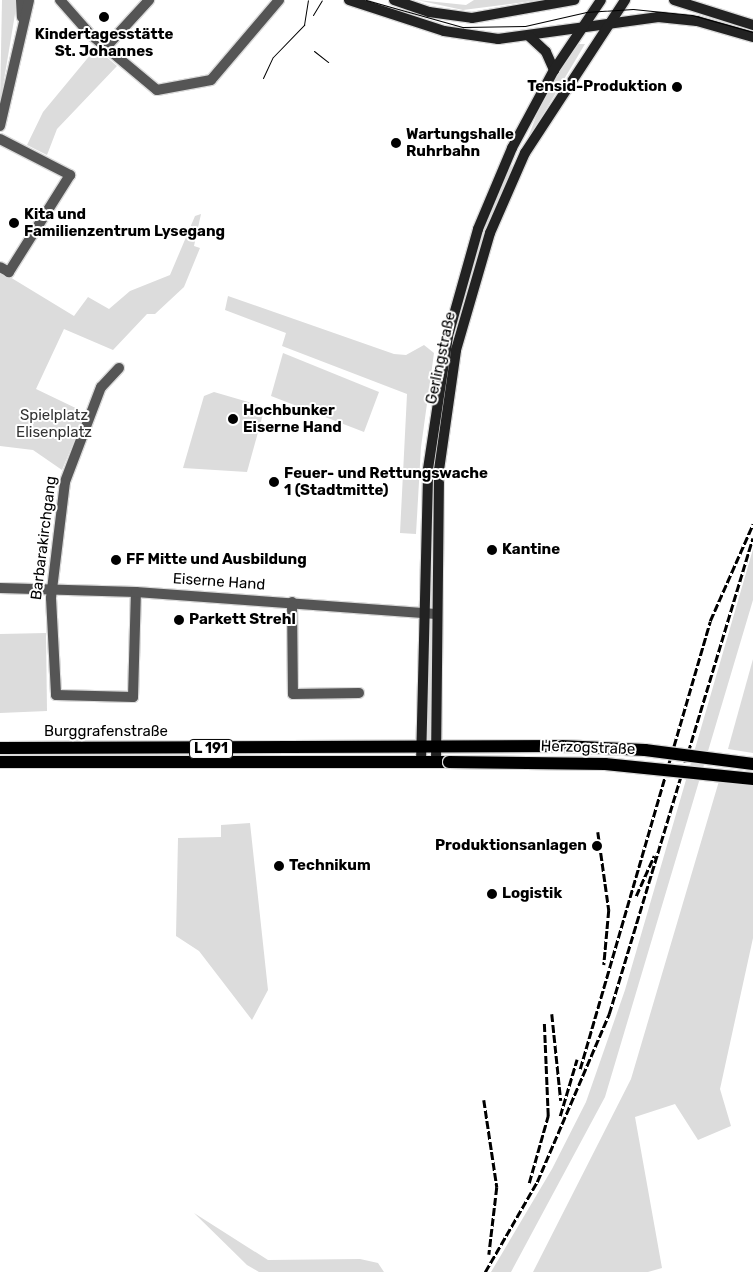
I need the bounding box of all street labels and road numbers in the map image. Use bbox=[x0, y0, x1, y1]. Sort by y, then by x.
street label: Gerlingstraße bbox=[422, 310, 460, 406]
street label: Barbarakirchgang bbox=[27, 475, 61, 601]
street label: Eiserne Hand bbox=[172, 570, 266, 594]
street label: Burggrafenstraße bbox=[44, 723, 168, 741]
street label: Herzogstraße bbox=[540, 737, 636, 759]
road number: L 191 bbox=[188, 738, 234, 761]

